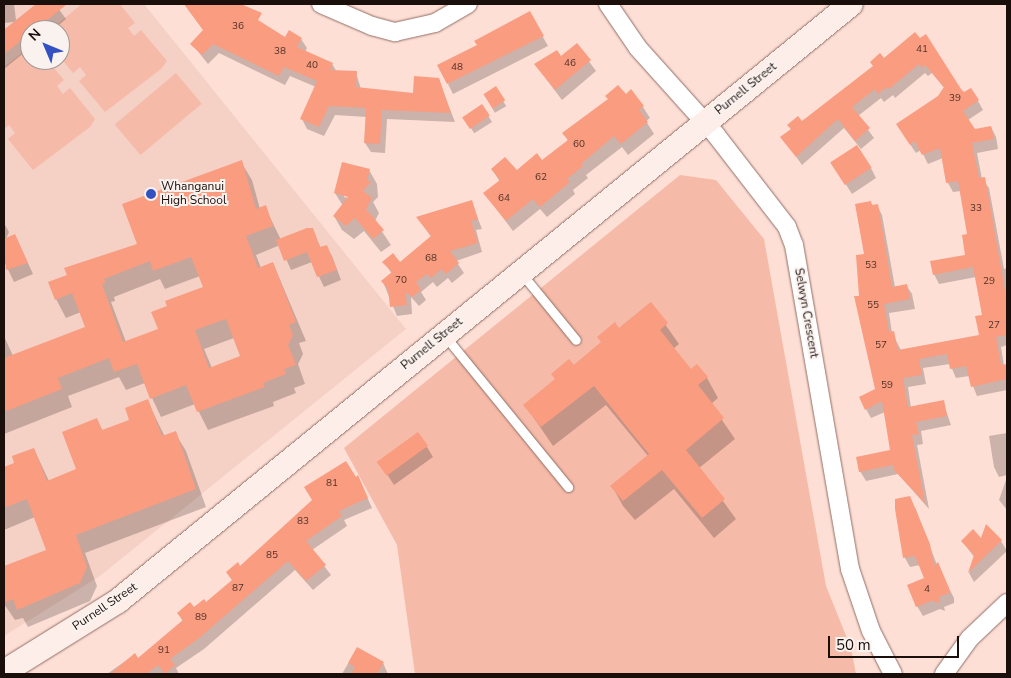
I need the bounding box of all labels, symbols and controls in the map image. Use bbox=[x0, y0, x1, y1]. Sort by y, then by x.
north arrow bbox=[20, 20, 70, 70]
house number: 36 bbox=[232, 21, 244, 33]
text: N bbox=[24, 24, 45, 45]
house number: 41 bbox=[916, 44, 928, 56]
house number: 38 bbox=[274, 46, 286, 58]
house number: 46 bbox=[564, 58, 576, 70]
house number: 40 bbox=[306, 60, 318, 72]
street label: Purnell Street bbox=[712, 60, 780, 118]
house number: 48 bbox=[451, 62, 463, 74]
house number: 39 bbox=[949, 93, 961, 105]
house number: 60 bbox=[573, 139, 585, 151]
house number: 62 bbox=[535, 172, 547, 184]
place label: Whanganui High School bbox=[161, 180, 226, 208]
marker: Whanganui High School bbox=[145, 188, 157, 200]
house number: 64 bbox=[498, 193, 510, 205]
house number: 33 bbox=[970, 203, 982, 215]
house number: 68 bbox=[425, 253, 437, 265]
house number: 53 bbox=[865, 260, 877, 272]
street label: Selwyn Crescent bbox=[791, 267, 821, 359]
house number: 70 bbox=[395, 275, 407, 287]
house number: 29 bbox=[983, 276, 995, 288]
house number: 55 bbox=[867, 300, 879, 312]
street label: Purnell Street bbox=[398, 315, 466, 373]
house number: 27 bbox=[988, 320, 1000, 332]
house number: 57 bbox=[875, 340, 887, 352]
house number: 59 bbox=[881, 380, 893, 392]
house number: 81 bbox=[326, 478, 338, 490]
house number: 83 bbox=[297, 516, 309, 528]
house number: 85 bbox=[266, 550, 278, 562]
street label: Purnell Street bbox=[70, 580, 140, 634]
house number: 87 bbox=[232, 583, 244, 595]
house number: 4 bbox=[924, 584, 930, 596]
house number: 89 bbox=[195, 612, 207, 624]
scale bar bbox=[831, 626, 962, 658]
text: 50 m bbox=[836, 635, 871, 655]
house number: 91 bbox=[158, 645, 170, 657]

